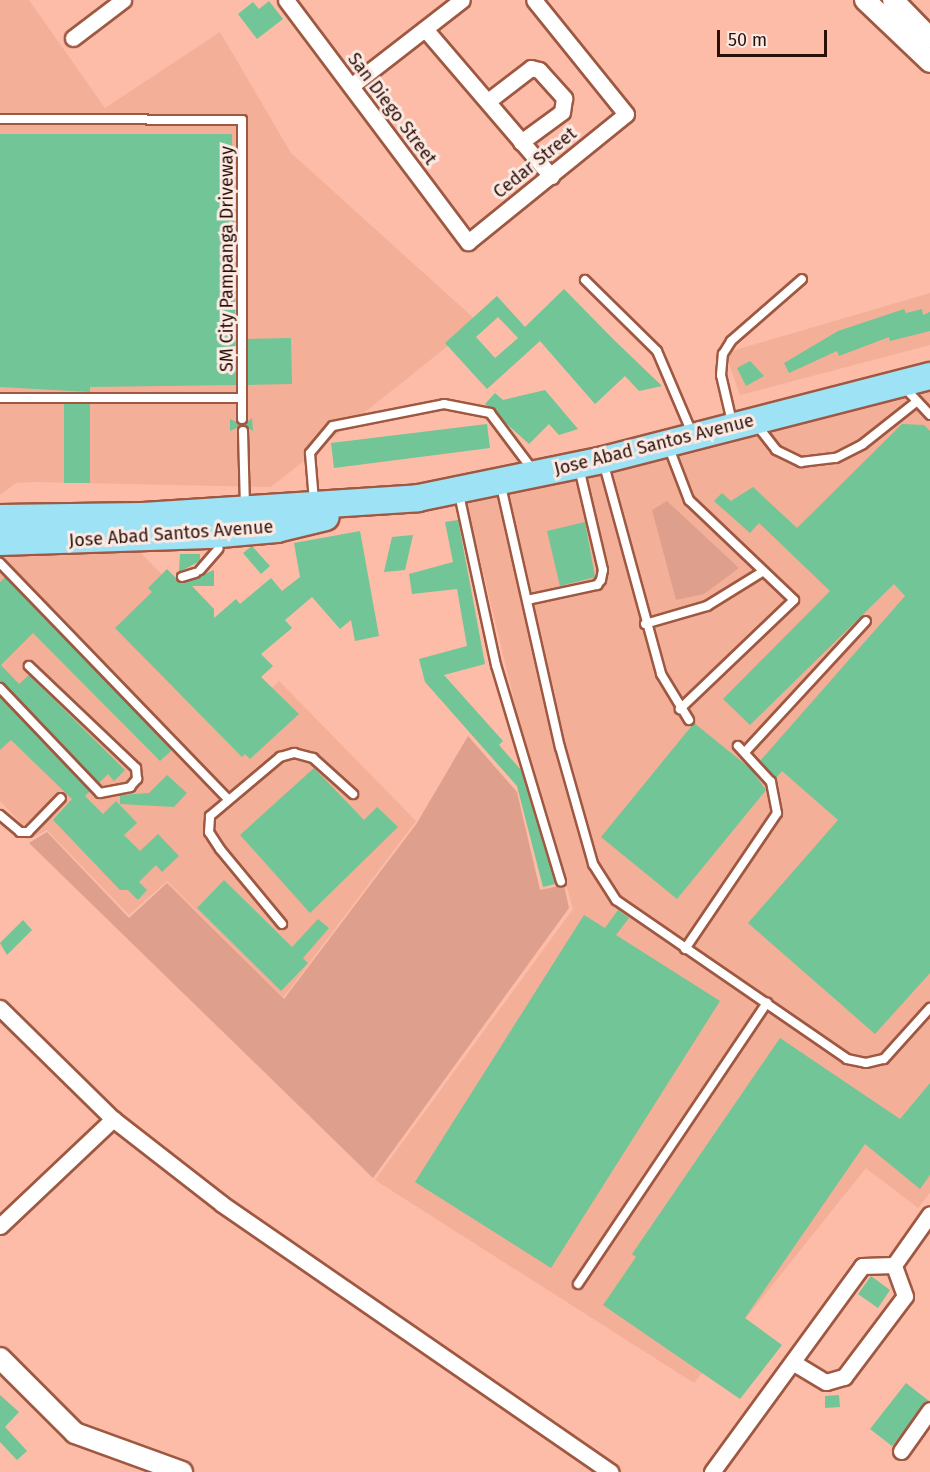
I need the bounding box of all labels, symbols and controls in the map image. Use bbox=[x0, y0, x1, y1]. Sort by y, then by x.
scale bar bbox=[720, 18, 830, 56]
text: 50 m bbox=[728, 29, 767, 51]
street label: San Diego Street bbox=[343, 49, 441, 169]
street label: Cedar Street bbox=[489, 123, 581, 203]
street label: SM City Pampanga Driveway bbox=[216, 146, 238, 372]
street label: Jose Abad Santos Avenue bbox=[552, 410, 756, 480]
street label: Jose Abad Santos Avenue bbox=[68, 516, 274, 552]

